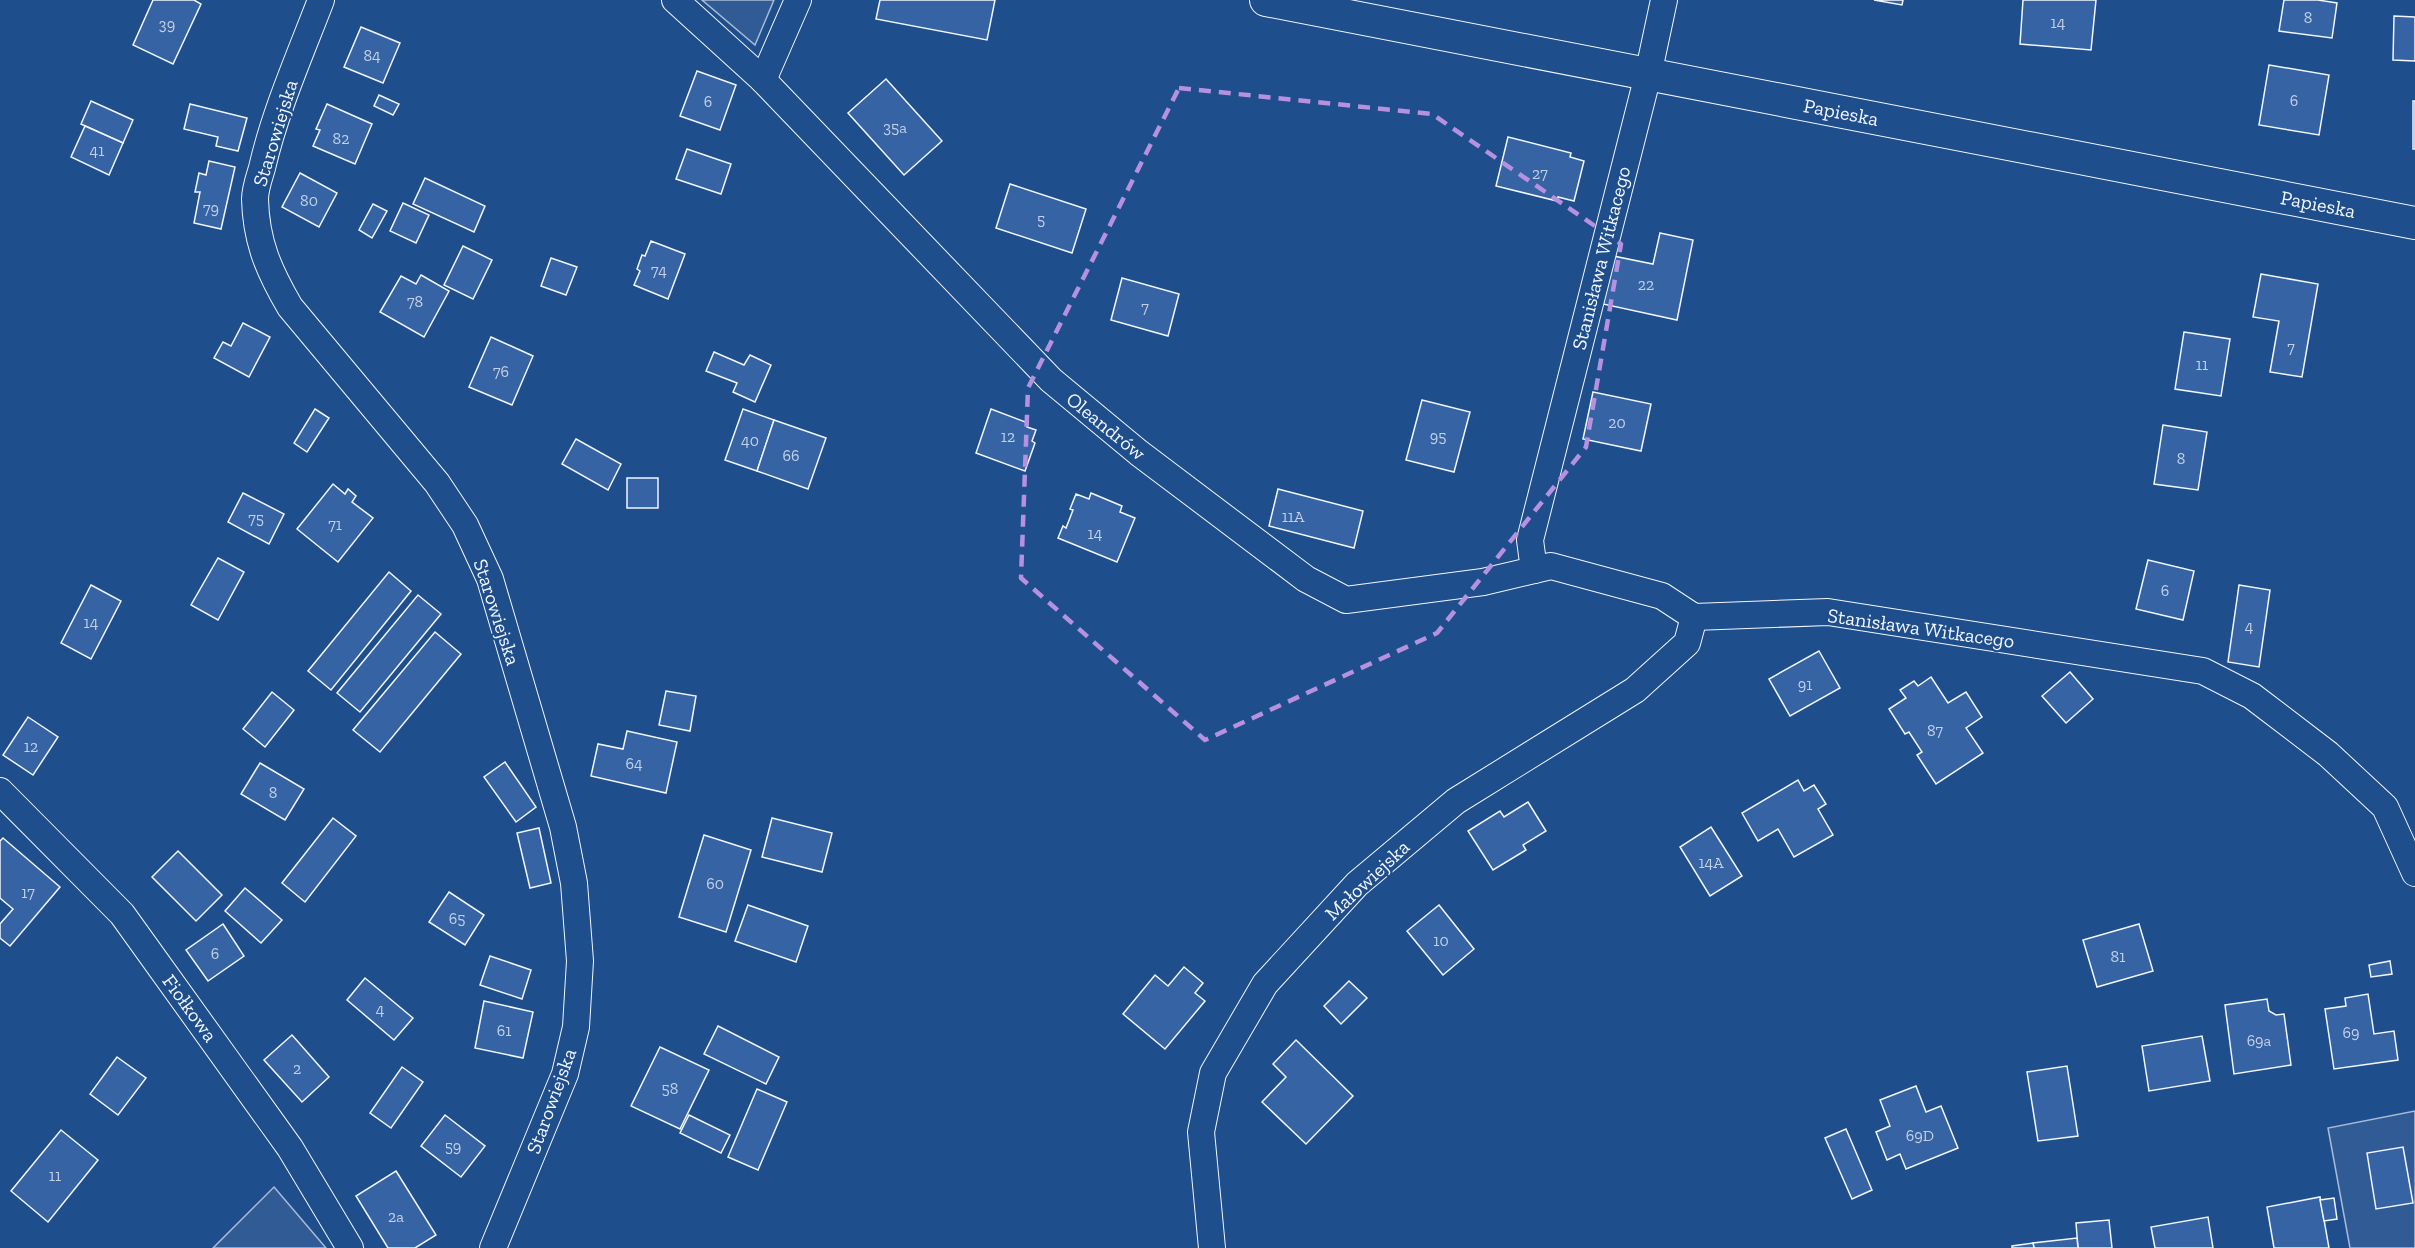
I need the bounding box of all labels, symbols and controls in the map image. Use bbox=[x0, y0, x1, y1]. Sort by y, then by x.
house number: 8 bbox=[2304, 8, 2312, 27]
house number: 14 bbox=[2051, 13, 2066, 32]
house number: 39 bbox=[159, 15, 175, 34]
house number: 84 bbox=[363, 46, 381, 65]
street label: Starowiejska bbox=[247, 76, 303, 189]
house number: 6 bbox=[2290, 91, 2298, 110]
house number: 6 bbox=[704, 92, 712, 111]
street label: Papieska bbox=[1801, 93, 1881, 131]
house number: 35a bbox=[883, 118, 907, 137]
house number: 82 bbox=[333, 129, 349, 148]
house number: 41 bbox=[90, 141, 104, 160]
house number: 27 bbox=[1532, 164, 1548, 183]
street label: Stanisława Witkacego bbox=[1567, 164, 1635, 352]
street label: Papieska bbox=[2278, 185, 2358, 223]
house number: 80 bbox=[300, 191, 318, 210]
house number: 79 bbox=[203, 199, 219, 218]
house number: 5 bbox=[1037, 210, 1045, 229]
house number: 74 bbox=[651, 261, 667, 280]
house number: 22 bbox=[1638, 275, 1654, 294]
house number: 78 bbox=[407, 292, 423, 311]
house number: 7 bbox=[1141, 298, 1149, 317]
house number: 7 bbox=[2287, 338, 2295, 357]
house number: 11 bbox=[2196, 355, 2208, 374]
house number: 76 bbox=[493, 362, 509, 381]
street label: Oleandrów bbox=[1062, 387, 1151, 466]
house number: 20 bbox=[1608, 413, 1626, 432]
house number: 12 bbox=[1001, 427, 1015, 446]
house number: 95 bbox=[1430, 427, 1446, 446]
house number: 40 bbox=[741, 431, 759, 450]
house number: 66 bbox=[783, 446, 800, 465]
house number: 8 bbox=[2177, 449, 2185, 468]
house number: 11A bbox=[1282, 507, 1305, 526]
house number: 75 bbox=[248, 509, 264, 528]
house number: 71 bbox=[328, 515, 342, 534]
house number: 14 bbox=[1088, 524, 1103, 543]
street label: Starowiejska bbox=[469, 556, 526, 669]
house number: 6 bbox=[2161, 581, 2169, 600]
street label: Stanisława Witkacego bbox=[1826, 603, 2016, 653]
house number: 14 bbox=[84, 613, 99, 632]
house number: 4 bbox=[2245, 617, 2254, 636]
house number: 91 bbox=[1798, 675, 1812, 694]
house number: 87 bbox=[1927, 721, 1944, 740]
house number: 12 bbox=[24, 737, 38, 756]
house number: 64 bbox=[625, 754, 643, 773]
house number: 8 bbox=[269, 783, 277, 802]
street label: Małowiejska bbox=[1320, 835, 1414, 925]
house number: 14A bbox=[1698, 853, 1724, 872]
house number: 60 bbox=[706, 874, 724, 893]
house number: 17 bbox=[21, 883, 35, 902]
house number: 65 bbox=[449, 909, 465, 928]
house number: 10 bbox=[1433, 931, 1449, 950]
house number: 6 bbox=[211, 944, 219, 963]
house number: 81 bbox=[2111, 947, 2125, 966]
street label: Fiołkowa bbox=[157, 970, 223, 1047]
house number: 4 bbox=[376, 1000, 385, 1019]
house number: 61 bbox=[497, 1021, 511, 1040]
house number: 69 bbox=[2343, 1023, 2360, 1042]
house number: 69a bbox=[2247, 1031, 2272, 1050]
street label: Starowiejska bbox=[521, 1045, 581, 1157]
house number: 2 bbox=[293, 1059, 301, 1078]
house number: 58 bbox=[662, 1079, 678, 1098]
house number: 69D bbox=[1906, 1126, 1934, 1145]
house number: 59 bbox=[445, 1137, 461, 1156]
house number: 11 bbox=[49, 1166, 61, 1185]
house number: 2a bbox=[388, 1207, 404, 1226]

